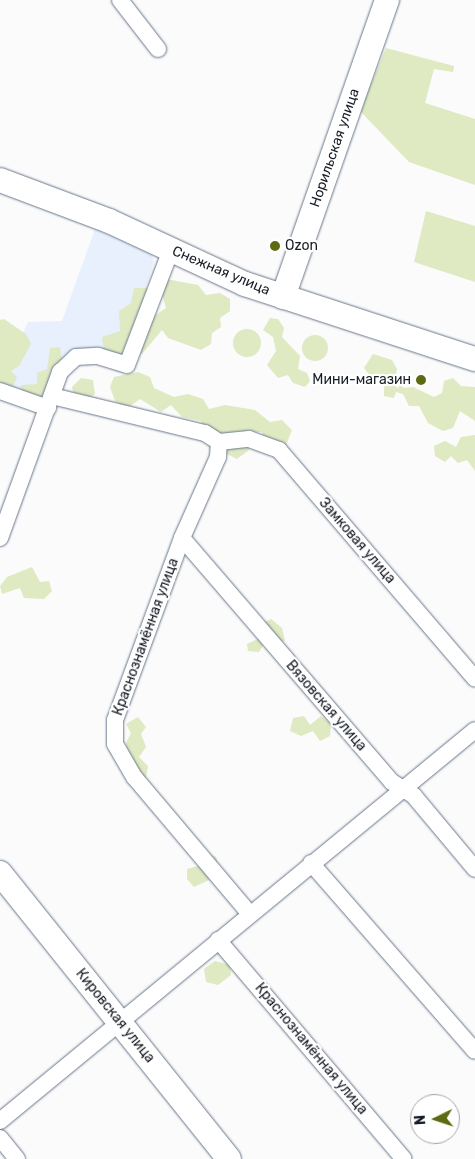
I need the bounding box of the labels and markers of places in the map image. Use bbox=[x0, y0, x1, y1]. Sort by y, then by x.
place label: Ozon bbox=[285, 238, 318, 254]
marker: Ozon bbox=[269, 240, 281, 252]
place label: Мини-магазин bbox=[312, 372, 411, 388]
marker: Мини-магазин bbox=[415, 374, 427, 386]

